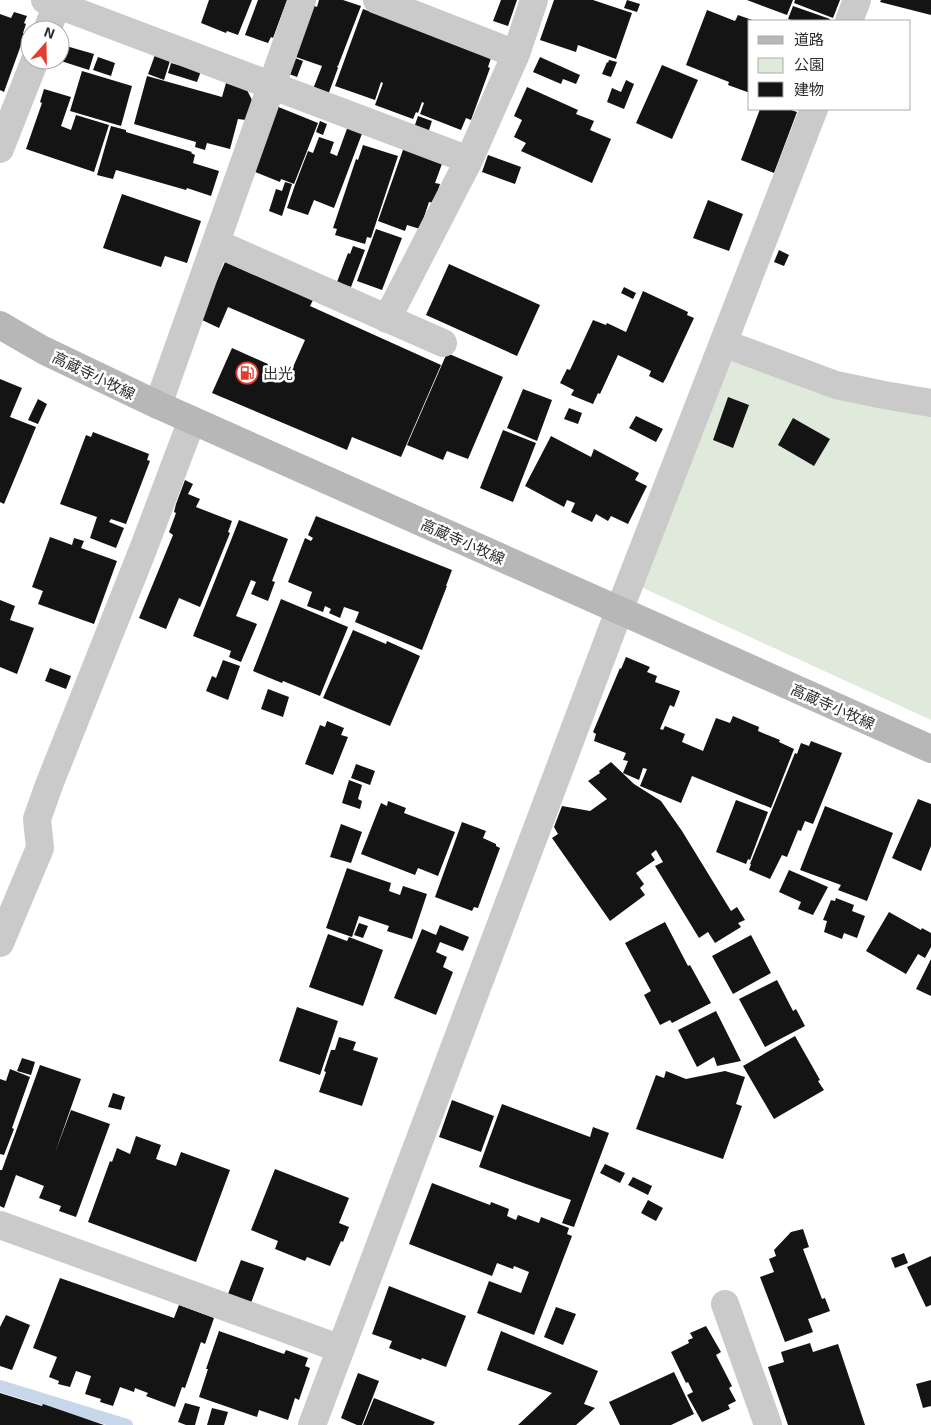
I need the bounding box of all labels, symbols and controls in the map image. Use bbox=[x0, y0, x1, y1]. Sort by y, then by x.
north arrow bbox=[20, 20, 70, 70]
legend bbox=[748, 20, 911, 110]
text: N bbox=[42, 23, 57, 42]
text: 道路 bbox=[794, 30, 824, 48]
text: 公園 bbox=[794, 55, 824, 73]
text: 建物 bbox=[794, 80, 824, 98]
street label: 高蔵寺小牧線 bbox=[50, 347, 138, 403]
fuel station icon: 出光 bbox=[235, 361, 259, 385]
place label: 出光 bbox=[263, 364, 293, 382]
street label: 高蔵寺小牧線 bbox=[418, 514, 508, 568]
street label: 高蔵寺小牧線 bbox=[788, 679, 878, 733]

